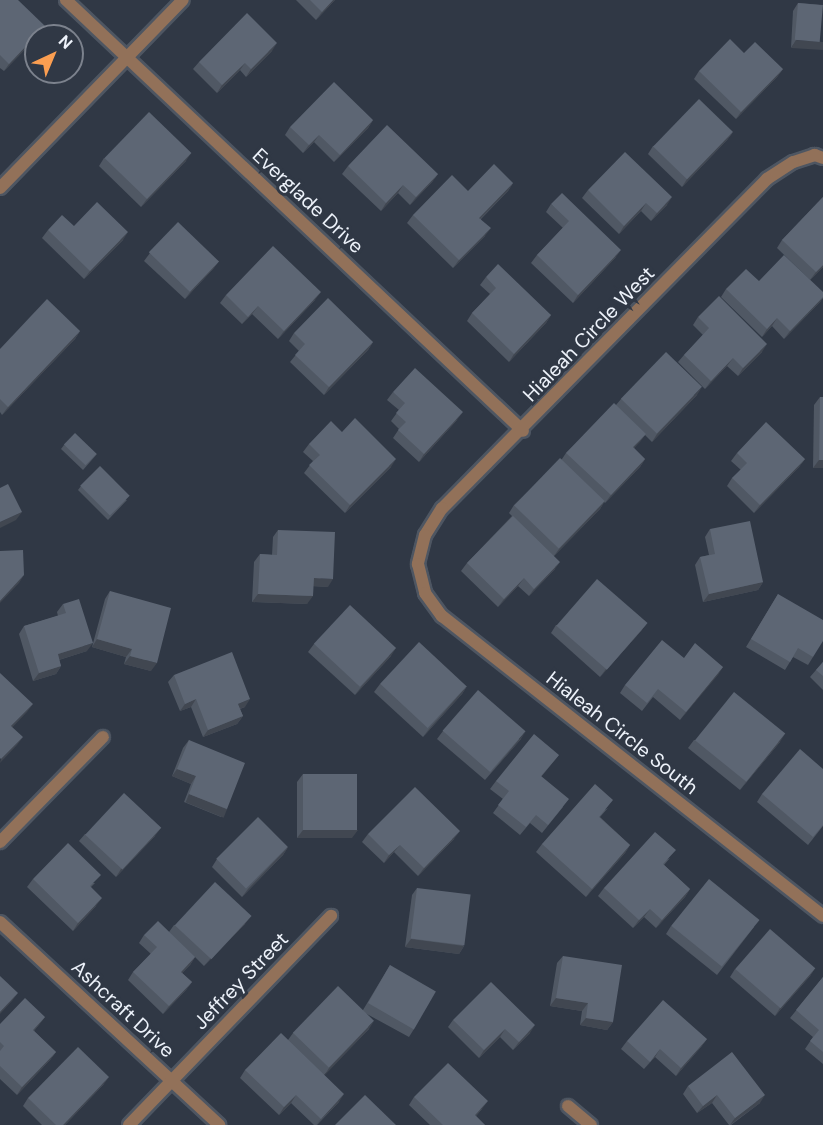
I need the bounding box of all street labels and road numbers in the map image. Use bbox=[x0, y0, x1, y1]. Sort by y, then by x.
street label: Everglade Drive bbox=[248, 143, 368, 259]
street label: Hialeah Circle West bbox=[518, 261, 660, 407]
street label: Hialeah Circle South bbox=[541, 666, 703, 800]
street label: Jeffrey Street bbox=[189, 927, 293, 1035]
street label: Ashcraft Drive bbox=[67, 955, 179, 1063]

